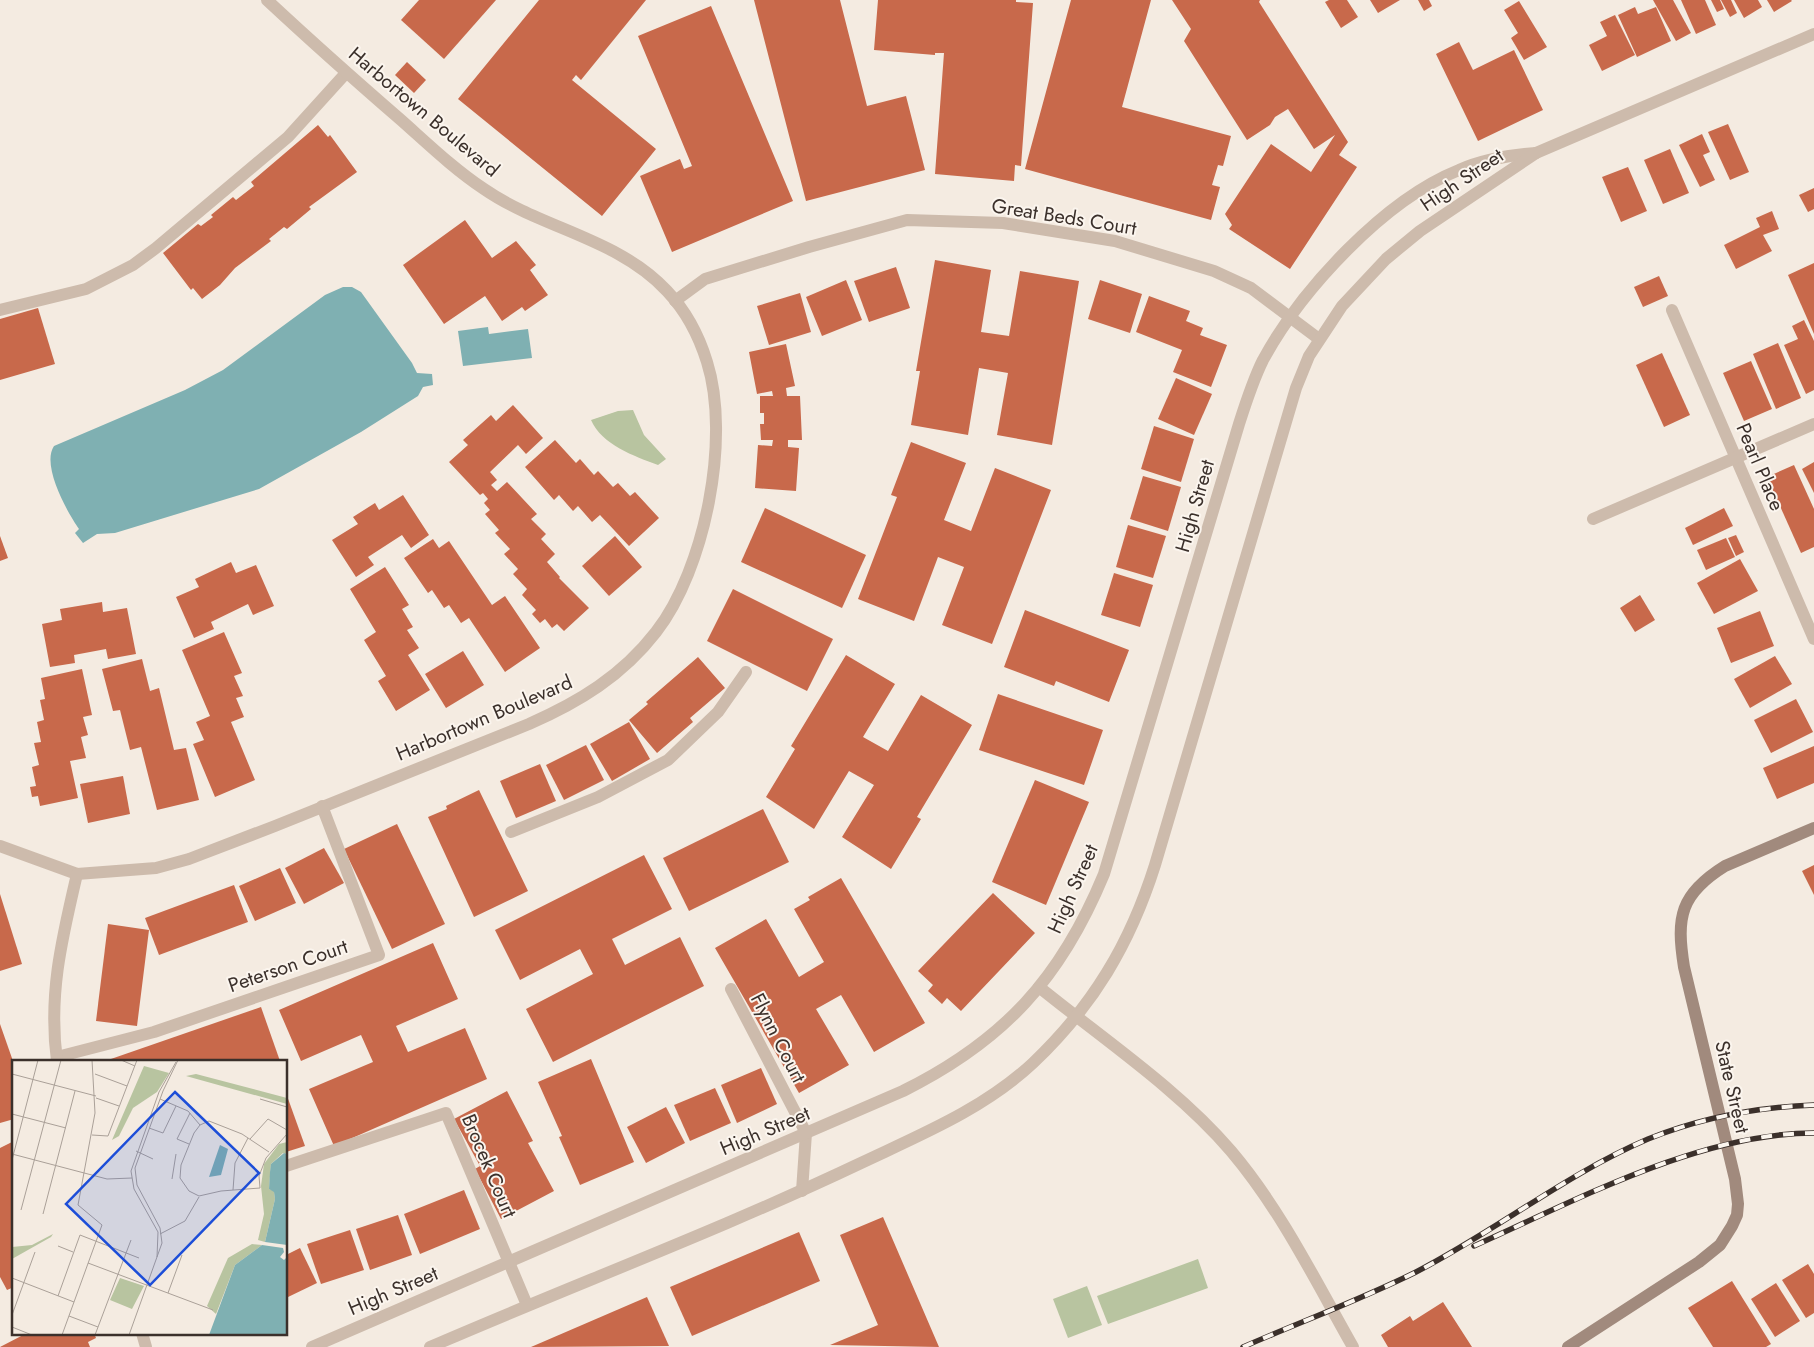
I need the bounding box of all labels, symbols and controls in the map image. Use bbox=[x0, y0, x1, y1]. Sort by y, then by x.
street label: Harbortown Boulevard bbox=[342, 40, 506, 184]
street label: High Street bbox=[1414, 141, 1510, 219]
street label: Great Beds Court bbox=[989, 191, 1139, 243]
street label: Pearl Place bbox=[1729, 419, 1791, 515]
street label: High Street bbox=[1168, 456, 1222, 556]
street label: Harbortown Boulevard bbox=[391, 668, 577, 768]
street label: High Street bbox=[1040, 839, 1106, 938]
street label: Peterson Court bbox=[224, 932, 352, 1000]
street label: Flynn Court bbox=[743, 988, 813, 1088]
street label: State Street bbox=[1707, 1038, 1757, 1136]
inset map bbox=[12, 1060, 288, 1334]
street label: High Street bbox=[716, 1099, 815, 1163]
street label: Brocek Court bbox=[454, 1110, 524, 1223]
street label: High Street bbox=[344, 1259, 443, 1323]

